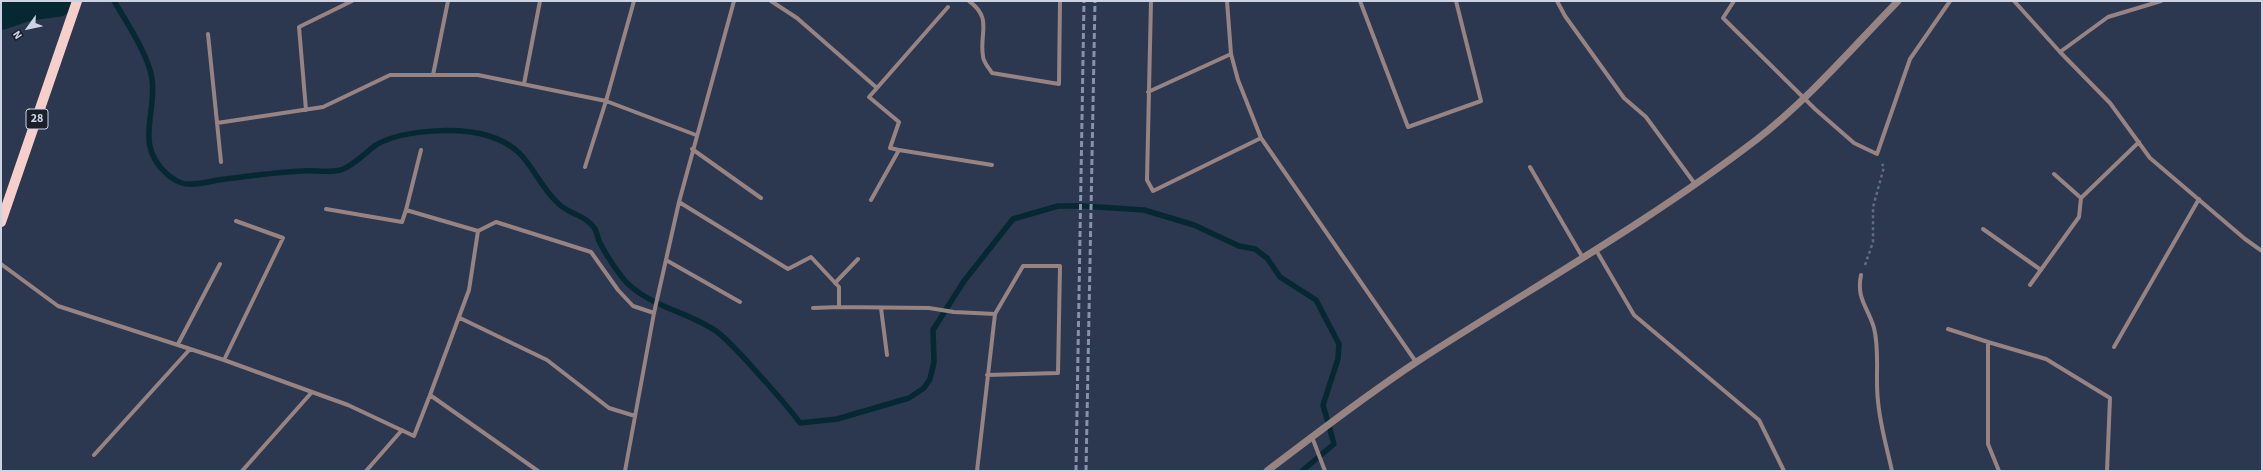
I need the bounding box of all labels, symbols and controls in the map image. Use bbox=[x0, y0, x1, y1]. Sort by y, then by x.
north arrow bbox=[8, 8, 48, 48]
text: N bbox=[9, 28, 26, 42]
road number: 28 bbox=[26, 109, 48, 129]

